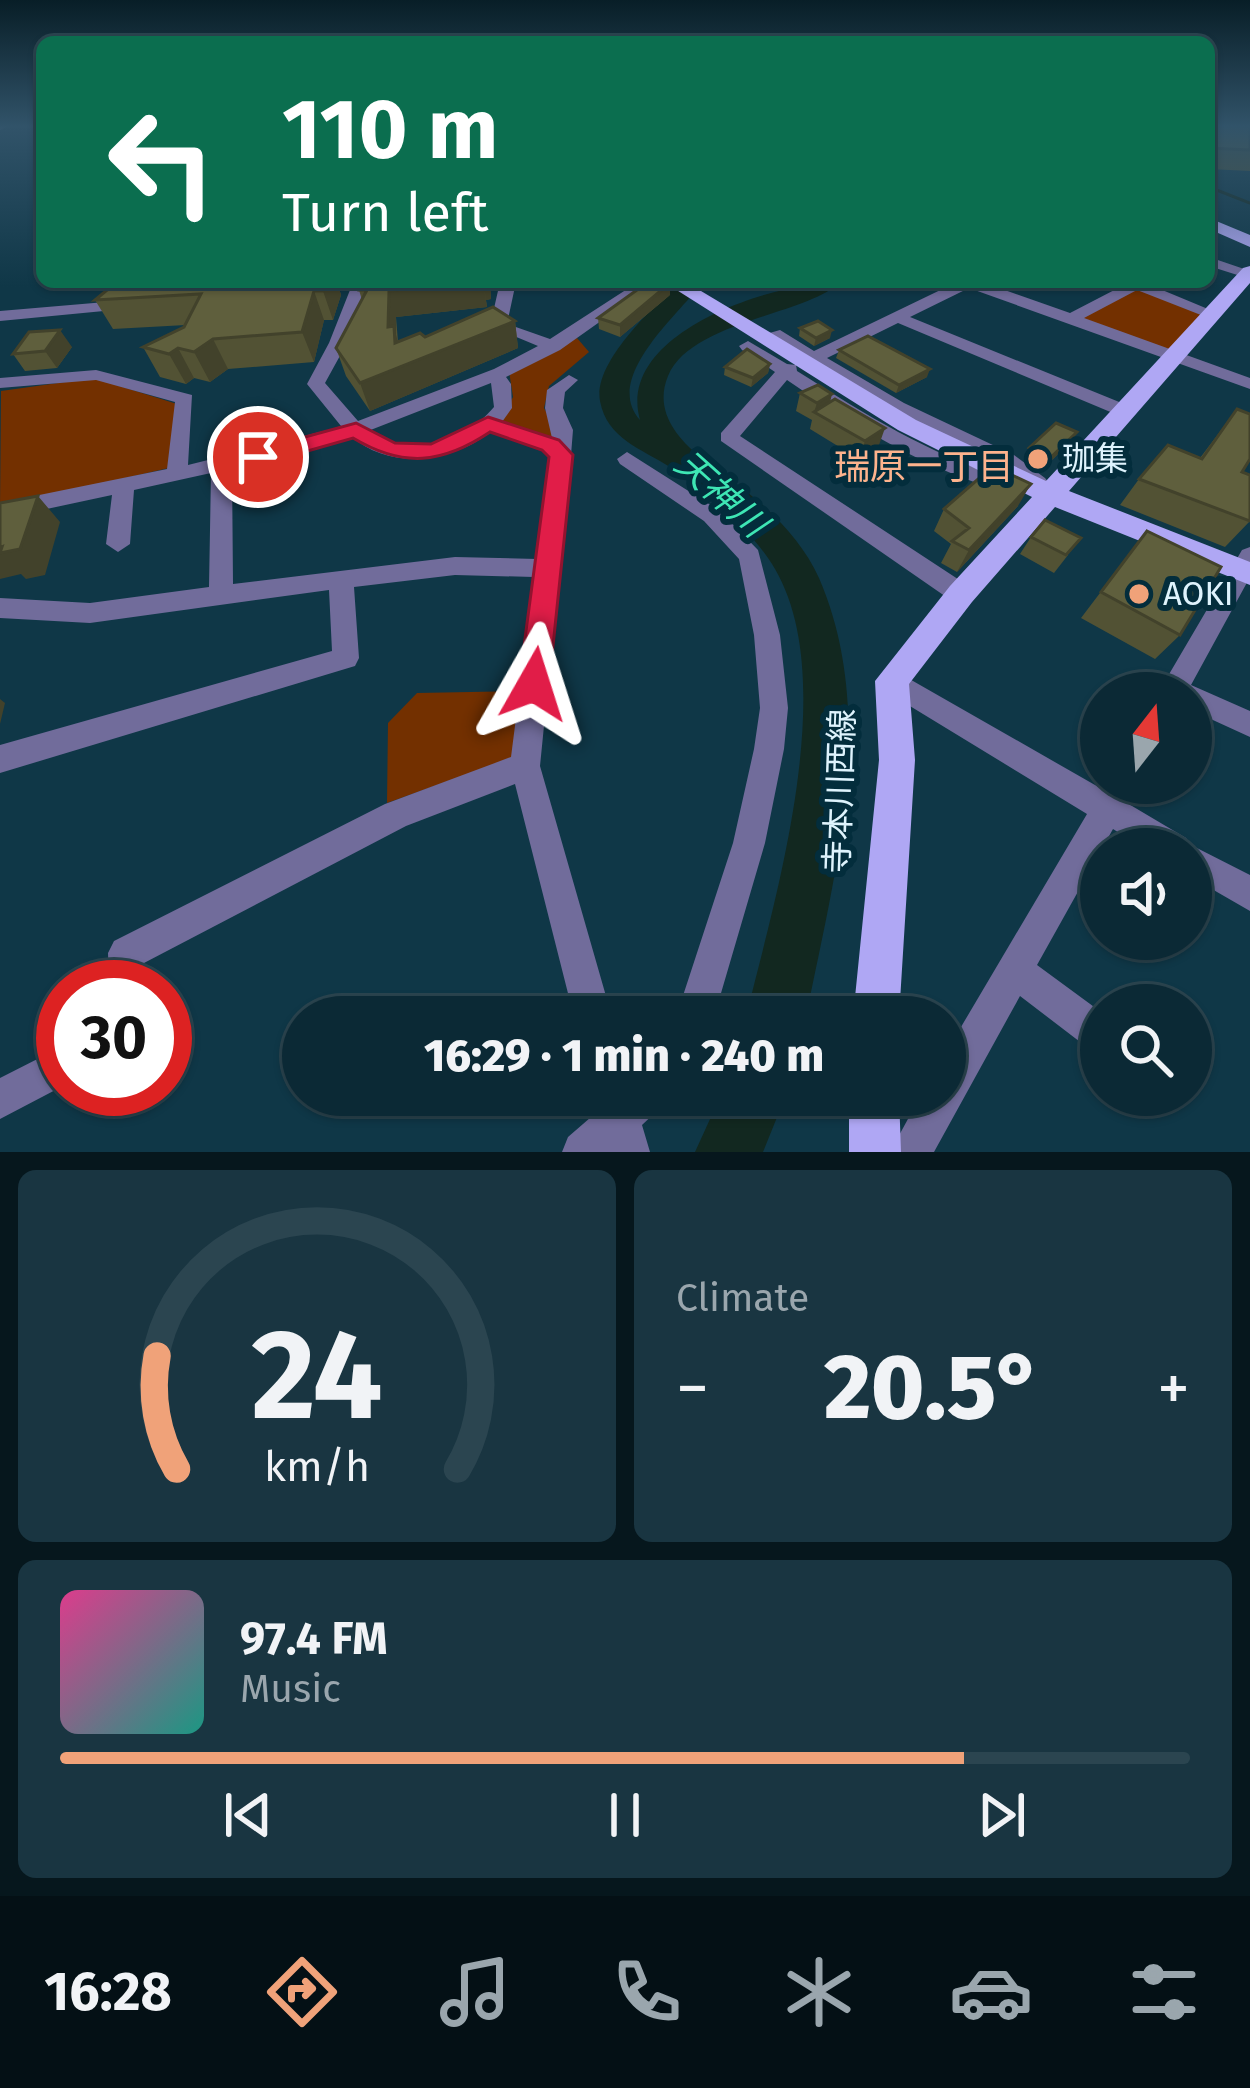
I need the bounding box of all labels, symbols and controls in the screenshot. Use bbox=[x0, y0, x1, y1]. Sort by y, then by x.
text: 110 m bbox=[282, 79, 498, 180]
icon: left bbox=[84, 84, 240, 240]
text: Turn left bbox=[282, 181, 489, 245]
pin bbox=[207, 406, 309, 508]
icon: arrive bbox=[225, 424, 291, 490]
place label: 珈集 bbox=[1062, 439, 1128, 479]
water label: 天神川 bbox=[666, 442, 779, 549]
district label: 瑞原一丁目 bbox=[834, 445, 1014, 489]
marker: 珈集 bbox=[1025, 446, 1051, 472]
place label: AOKI bbox=[1163, 574, 1234, 614]
marker: AOKI bbox=[1126, 581, 1152, 607]
position arrow bbox=[471, 621, 597, 747]
north arrow bbox=[1080, 672, 1212, 804]
map controls bbox=[1080, 672, 1212, 1116]
street label: 寺本川西線 bbox=[817, 708, 863, 874]
button: sound bbox=[1080, 828, 1212, 960]
speed limit sign: 30 bbox=[36, 960, 192, 1116]
button: search bbox=[1080, 984, 1212, 1116]
text: 16:29 · 1 min · 240 m bbox=[424, 1029, 824, 1083]
text: Climate bbox=[676, 1275, 809, 1321]
text: 24 bbox=[251, 1301, 383, 1451]
text: 20.5° bbox=[824, 1334, 1042, 1442]
text: − bbox=[676, 1349, 709, 1428]
text: + bbox=[1157, 1349, 1190, 1428]
text: km/h bbox=[264, 1441, 370, 1492]
text: 97.4 FM bbox=[240, 1612, 388, 1666]
text: Music bbox=[240, 1666, 341, 1712]
icon: previous bbox=[215, 1782, 281, 1848]
icon: pause bbox=[592, 1782, 658, 1848]
icon: next bbox=[969, 1782, 1035, 1848]
icon: directions bbox=[260, 1950, 344, 2034]
icon: music bbox=[433, 1950, 517, 2034]
icon: phone bbox=[605, 1950, 689, 2034]
icon: climate bbox=[777, 1950, 861, 2034]
icon: car bbox=[949, 1950, 1033, 2034]
icon: filters bbox=[1122, 1950, 1206, 2034]
text: 16:28 bbox=[44, 1960, 172, 2024]

